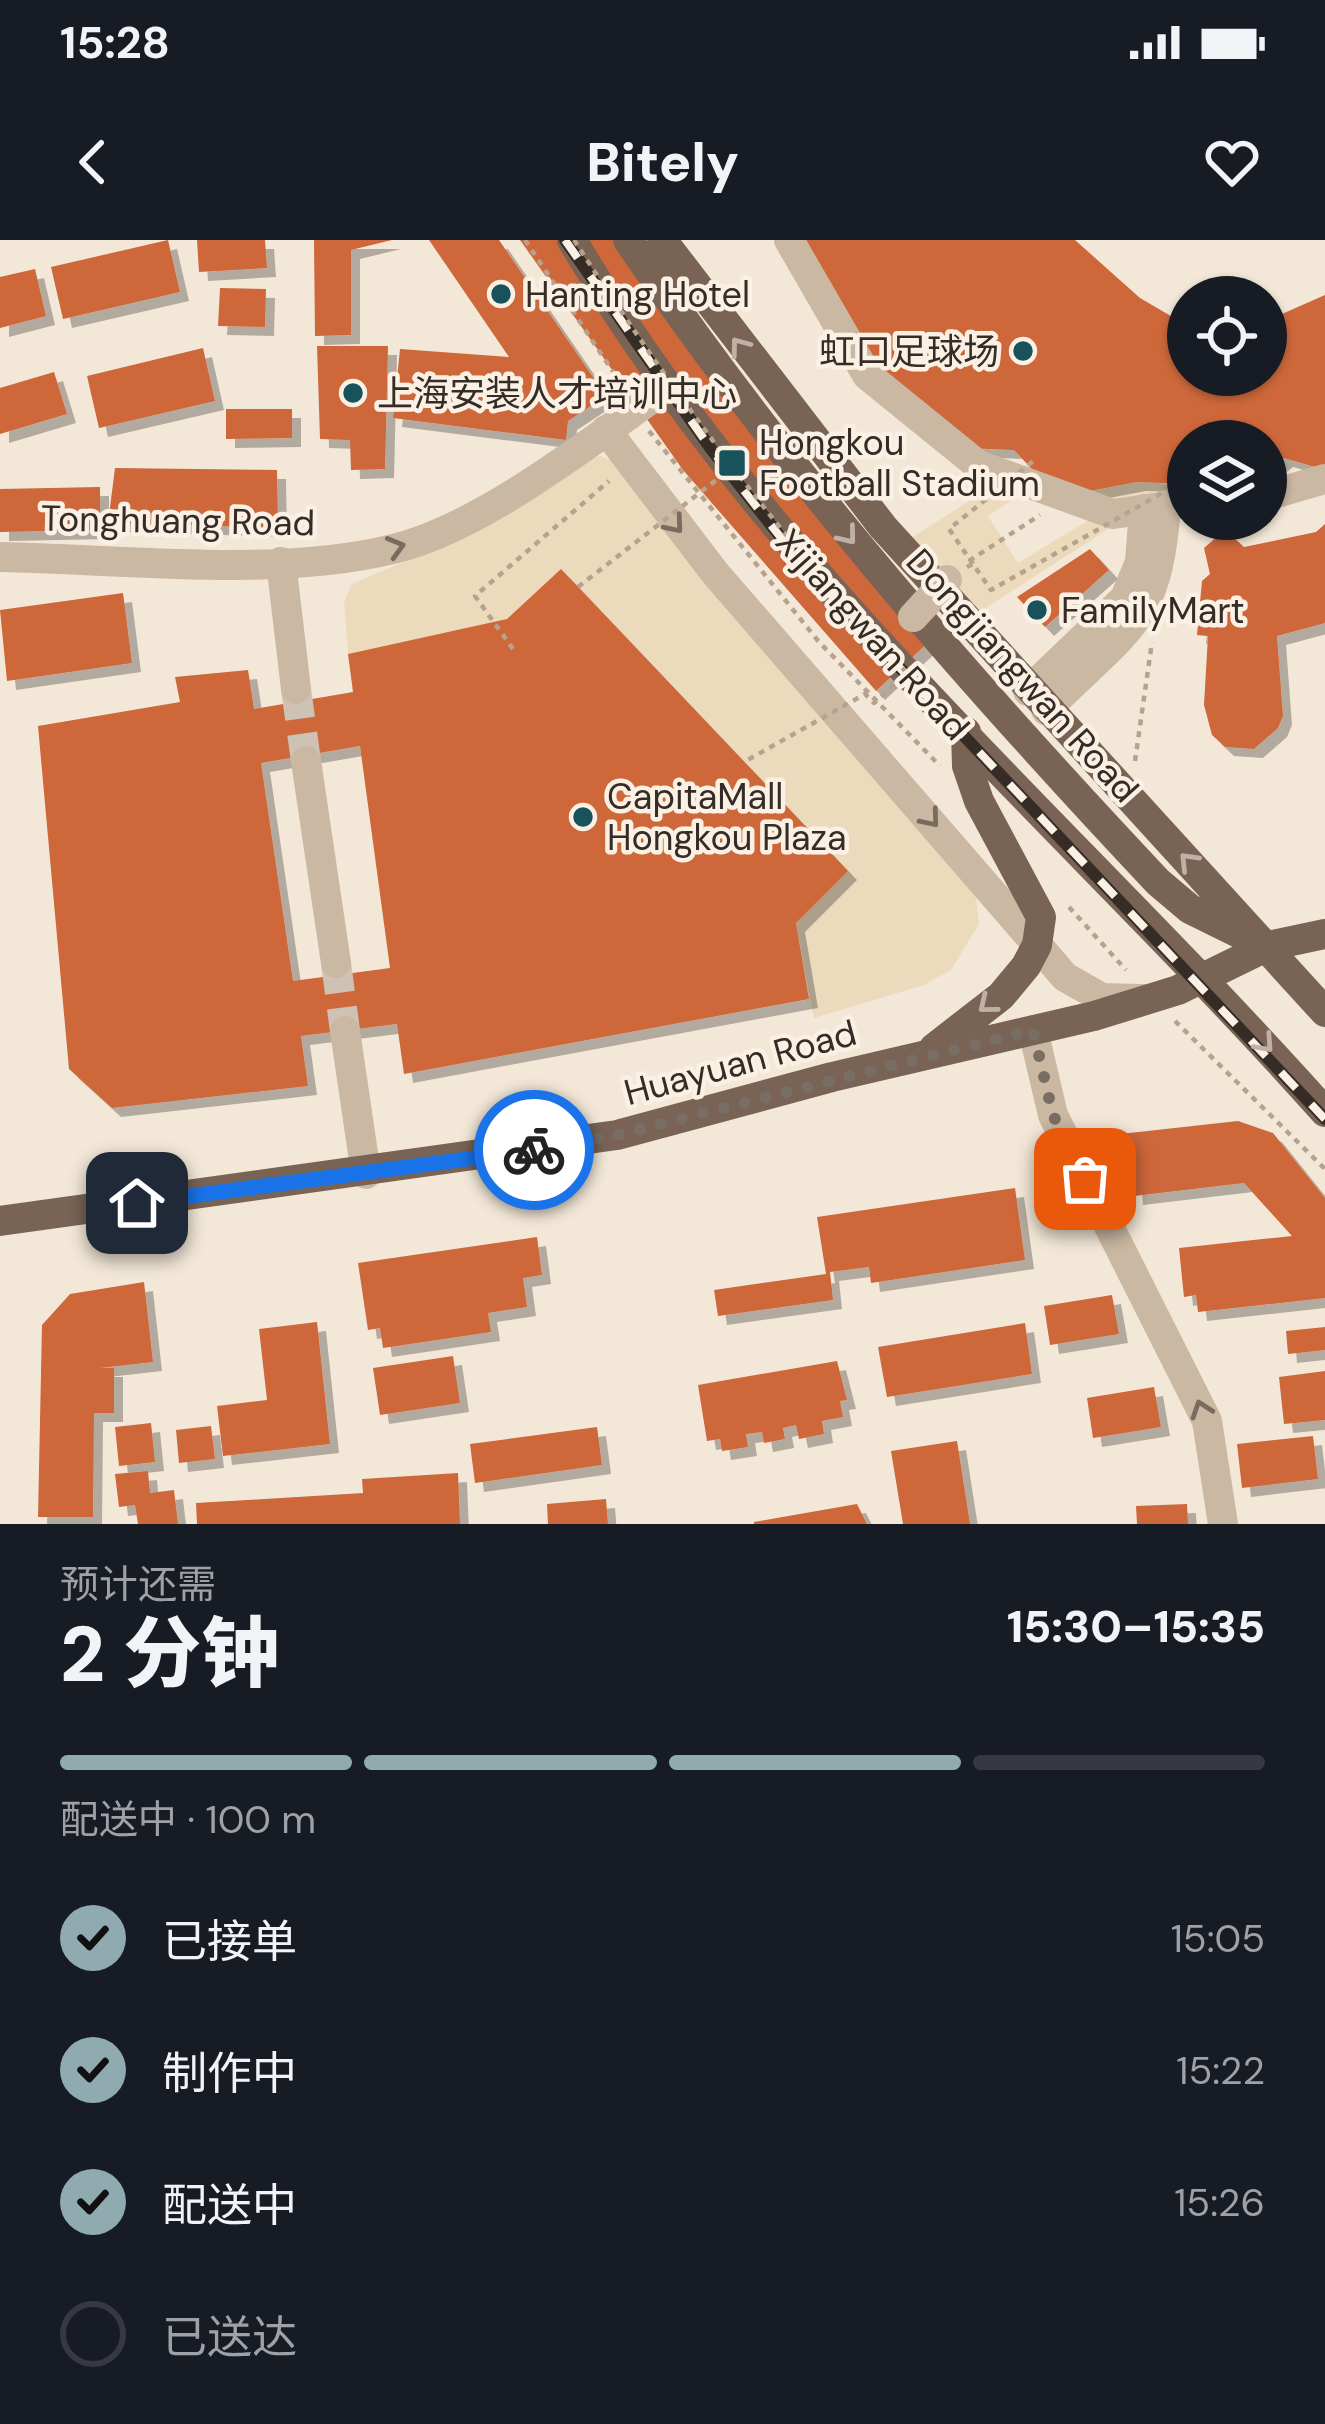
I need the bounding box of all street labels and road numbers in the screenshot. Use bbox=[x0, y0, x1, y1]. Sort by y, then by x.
street label: Tonghuang Road bbox=[41, 495, 315, 546]
street label: Xijiangwan Road bbox=[765, 519, 980, 750]
street label: Dongjiangwan Road bbox=[896, 539, 1149, 812]
street label: Huayuan Road bbox=[619, 1009, 861, 1116]

